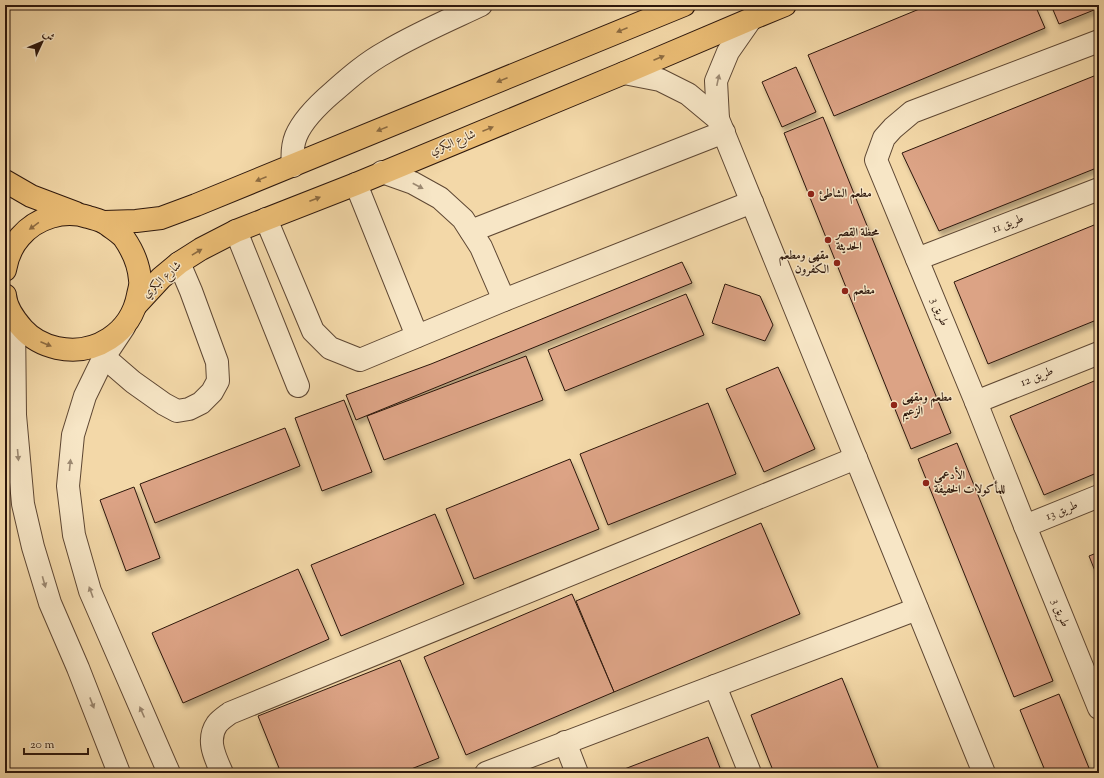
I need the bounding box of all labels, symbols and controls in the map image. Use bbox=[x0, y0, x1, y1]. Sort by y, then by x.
north arrow bbox=[22, 22, 62, 62]
text: ش bbox=[39, 26, 58, 45]
one-way arrow bbox=[616, 27, 627, 33]
one-way arrow bbox=[654, 55, 665, 61]
one-way arrow bbox=[715, 74, 721, 86]
one-way arrow bbox=[495, 77, 507, 83]
street label: شارع البكري bbox=[427, 126, 479, 161]
one-way arrow bbox=[482, 126, 493, 132]
one-way arrow bbox=[375, 127, 387, 133]
one-way arrow bbox=[255, 176, 267, 182]
one-way arrow bbox=[413, 183, 424, 189]
place label: مطعم الشاطئ bbox=[819, 185, 872, 204]
marker: مطعم الشاطئ bbox=[806, 189, 816, 199]
one-way arrow bbox=[310, 196, 322, 202]
street label: طريق 11 bbox=[990, 210, 1027, 238]
one-way arrow bbox=[28, 222, 39, 230]
place label: محطة القصر الحديثة bbox=[834, 224, 880, 256]
marker: محطة القصر الحديثة bbox=[823, 235, 833, 245]
place label: مقهى ومطعم الكفرون bbox=[779, 247, 829, 279]
one-way arrow bbox=[191, 248, 203, 255]
street label: شارع البكري bbox=[138, 257, 187, 304]
marker: مقهى ومطعم الكفرون bbox=[832, 258, 842, 268]
place label: مطعم bbox=[853, 282, 875, 301]
marker: مطعم bbox=[840, 286, 850, 296]
street label: طريق 3 bbox=[925, 295, 953, 329]
one-way arrow bbox=[40, 342, 52, 348]
street label: طريق 12 bbox=[1018, 362, 1056, 392]
place label: مطعم ومقهى الزعيم bbox=[902, 389, 953, 423]
marker: مطعم ومقهى الزعيم bbox=[889, 400, 899, 410]
one-way arrow bbox=[15, 449, 22, 461]
one-way arrow bbox=[67, 459, 73, 471]
place label: الأدعمي للمأكولات الخفيفة bbox=[934, 466, 1005, 499]
marker: الأدعمي للمأكولات الخفيفة bbox=[921, 478, 931, 488]
street label: طريق 13 bbox=[1043, 496, 1081, 526]
one-way arrow bbox=[41, 577, 47, 589]
one-way arrow bbox=[87, 586, 93, 598]
street label: طريق 3 bbox=[1046, 596, 1074, 630]
one-way arrow bbox=[89, 698, 95, 710]
one-way arrow bbox=[139, 706, 145, 717]
scale bar bbox=[24, 730, 88, 756]
text: 20 m bbox=[30, 736, 55, 754]

